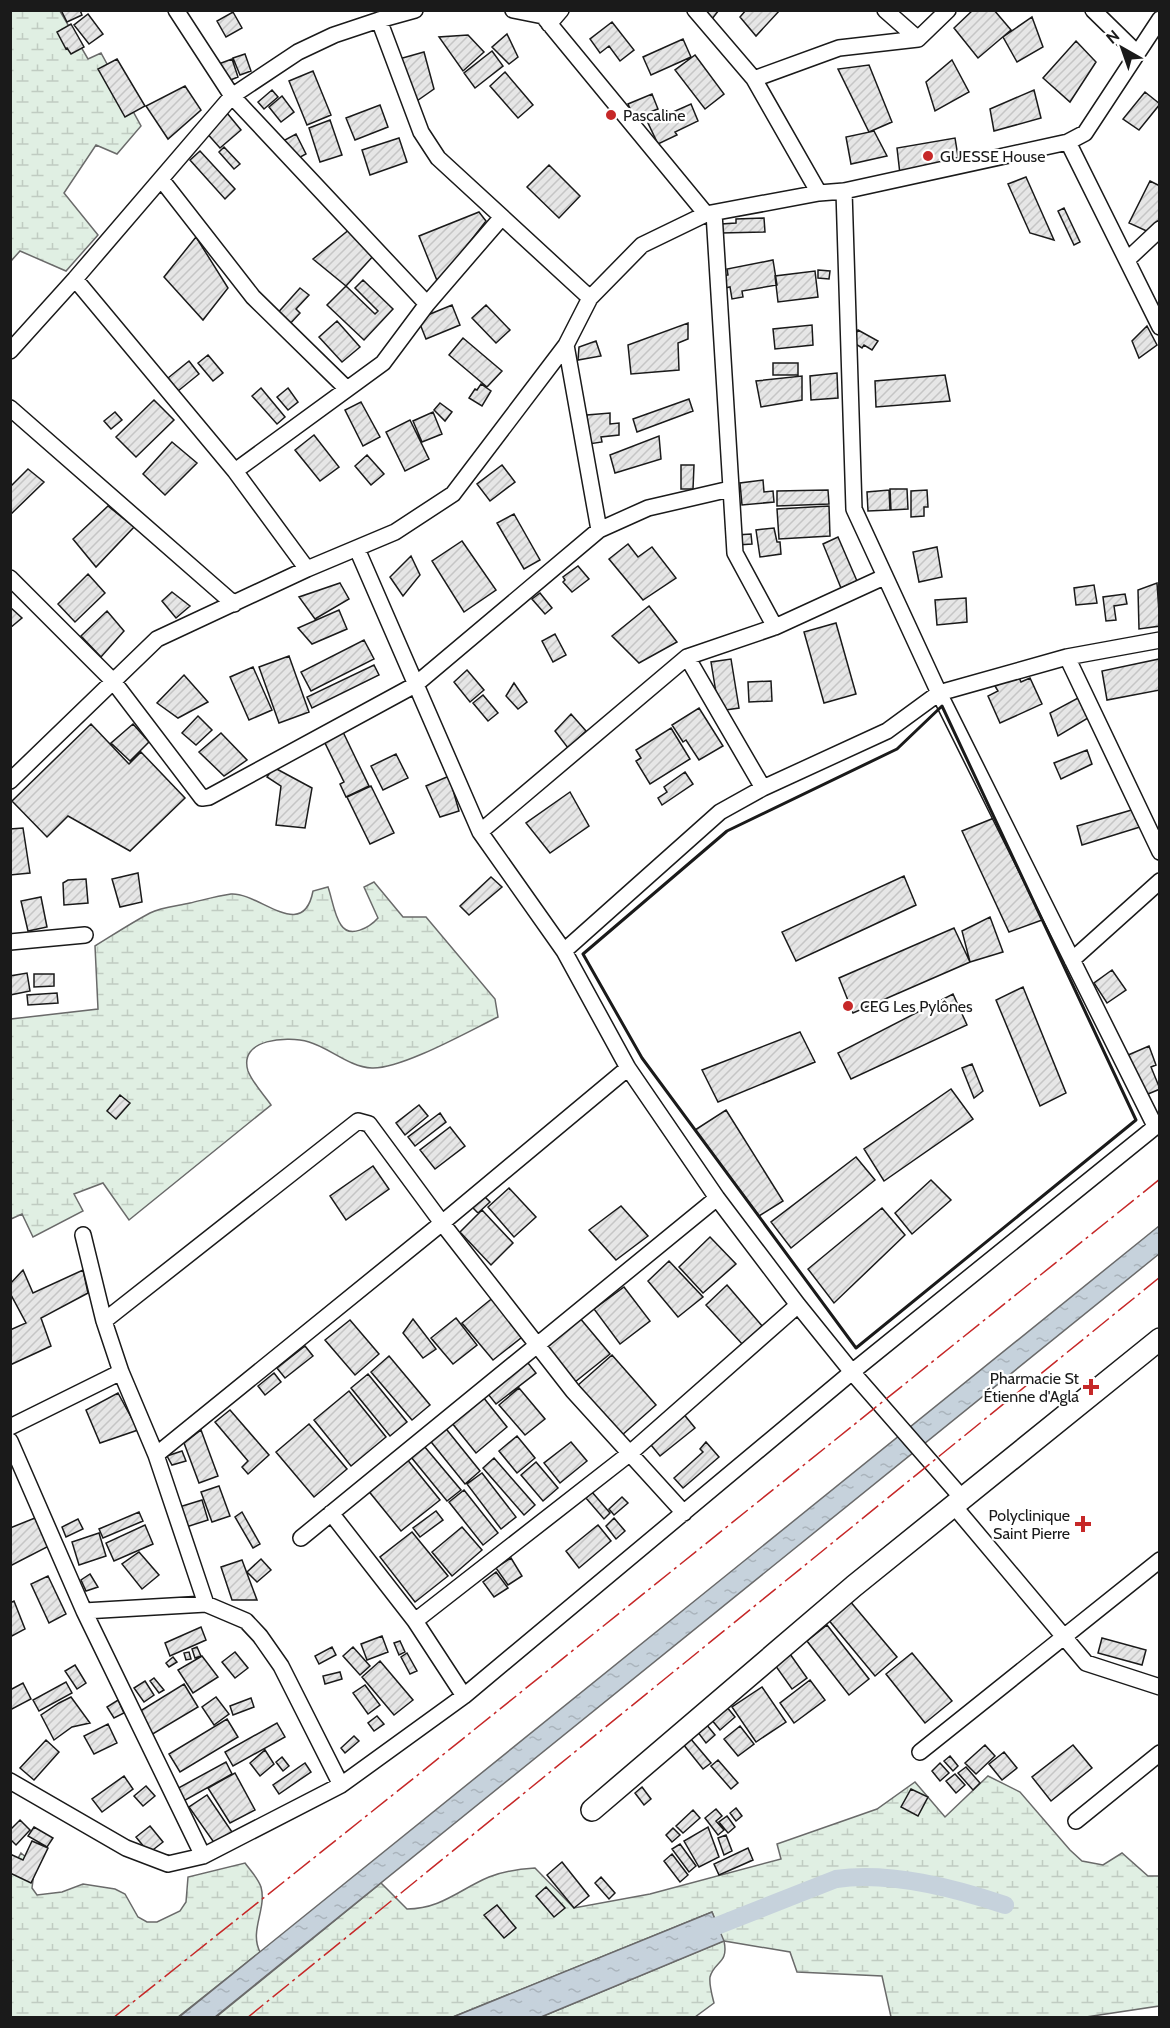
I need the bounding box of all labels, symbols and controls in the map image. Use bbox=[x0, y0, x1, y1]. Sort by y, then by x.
north arrow bbox=[1092, 18, 1152, 78]
text: N bbox=[1102, 26, 1123, 48]
place label: Pascaline bbox=[623, 106, 685, 125]
marker: Pascaline bbox=[604, 108, 618, 122]
place label: GUESSE House bbox=[940, 147, 1045, 166]
marker: GUESSE House bbox=[921, 149, 935, 163]
place label: CEG Les Pylônes bbox=[860, 997, 973, 1016]
marker: CEG Les Pylônes bbox=[841, 999, 855, 1013]
place label: Pharmacie St Étienne d'Agla bbox=[984, 1369, 1080, 1406]
marker: Pharmacie St Étienne d'Agla bbox=[1084, 1380, 1098, 1394]
place label: Polyclinique Saint Pierre bbox=[988, 1506, 1070, 1543]
marker: Polyclinique Saint Pierre bbox=[1074, 1515, 1092, 1533]

